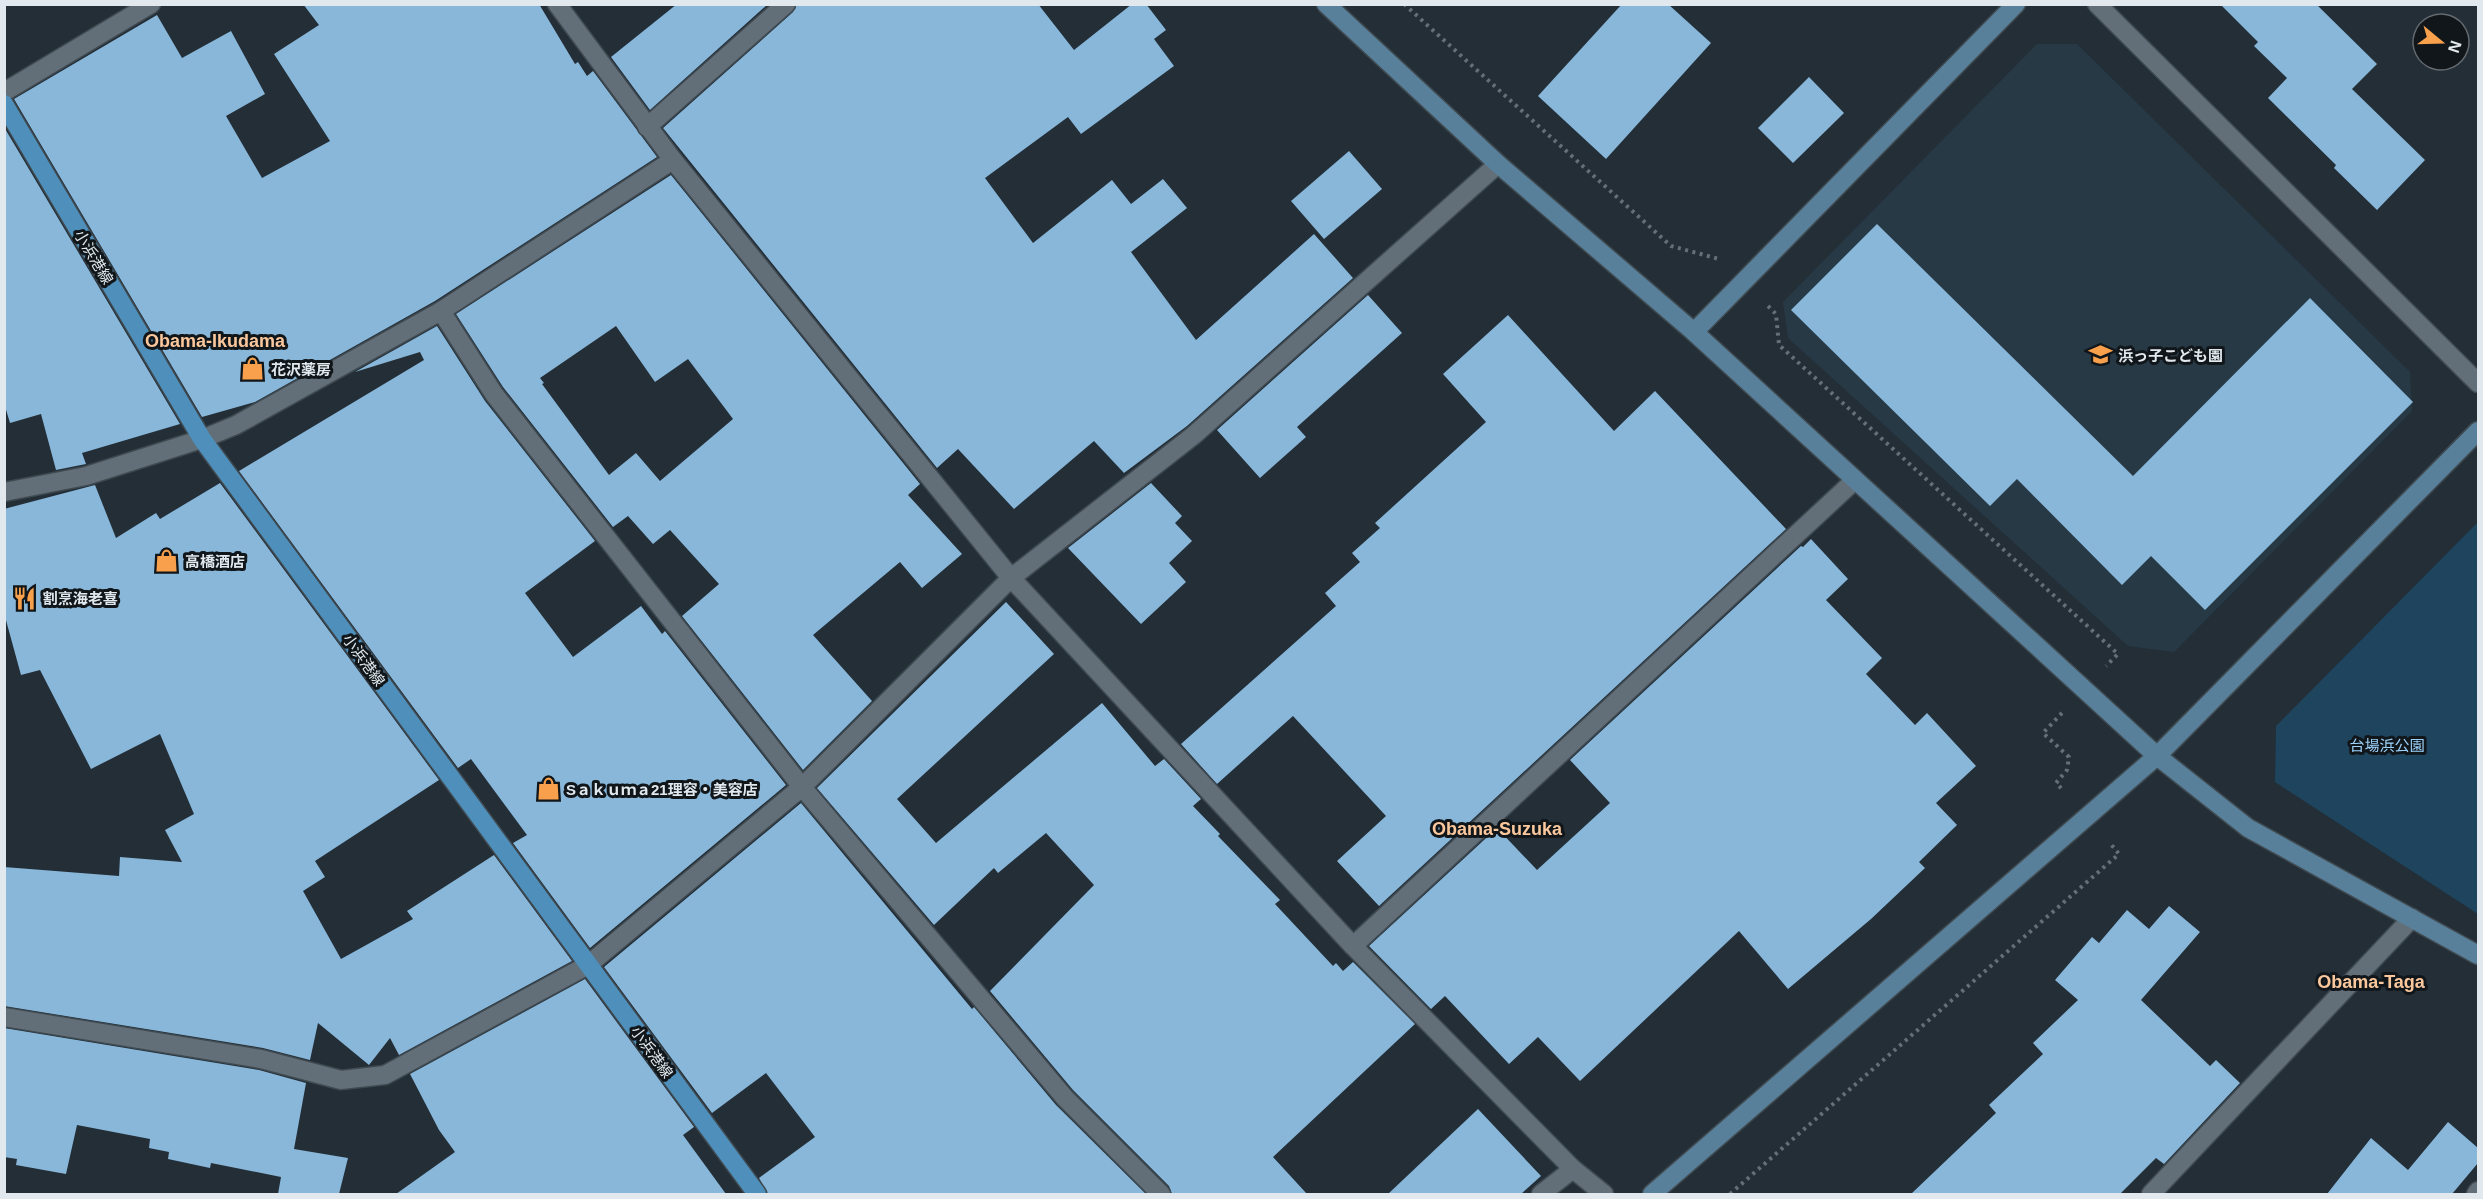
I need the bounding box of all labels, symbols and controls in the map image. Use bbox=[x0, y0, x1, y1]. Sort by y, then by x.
north arrow bbox=[2411, 12, 2471, 72]
text: N bbox=[2445, 38, 2465, 55]
street label: 小浜港線 bbox=[71, 227, 117, 287]
district label: Obama-Ikudama bbox=[145, 331, 286, 351]
school or university icon: 浜っ子こども園 bbox=[2087, 342, 2113, 368]
place label: 浜っ子こども園 bbox=[2118, 347, 2223, 364]
shop icon: 花沢薬房 bbox=[240, 356, 266, 382]
place label: 花沢薬房 bbox=[271, 361, 331, 378]
shop icon: 高橋酒店 bbox=[154, 548, 180, 574]
place label: 高橋酒店 bbox=[185, 553, 245, 570]
restaurant icon: 割烹海老喜 bbox=[12, 585, 38, 611]
place label: 割烹海老喜 bbox=[43, 590, 118, 607]
street label: 小浜港線 bbox=[339, 631, 389, 689]
park label: 台場浜公園 bbox=[2349, 737, 2425, 754]
shop icon: Sａｋｕｍａ21理容・美容店 bbox=[535, 776, 561, 802]
place label: Sａｋｕｍａ21理容・美容店 bbox=[566, 781, 758, 798]
district label: Obama-Suzuka bbox=[1432, 819, 1563, 839]
district label: Obama-Taga bbox=[2317, 972, 2426, 992]
street label: 小浜港線 bbox=[627, 1023, 677, 1081]

